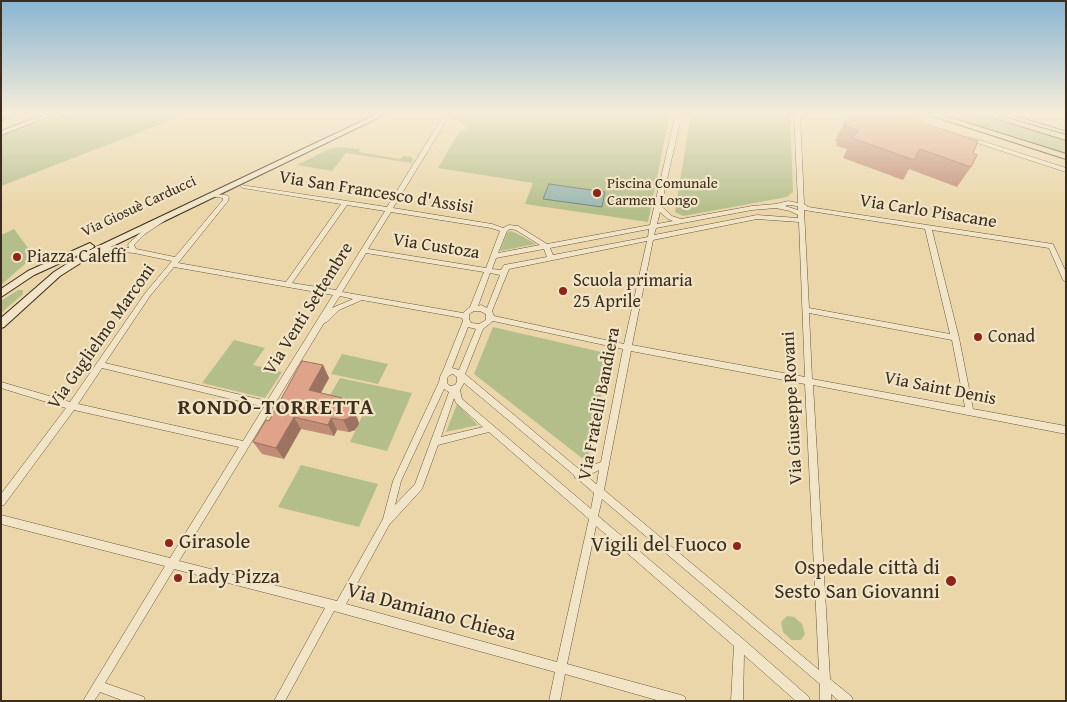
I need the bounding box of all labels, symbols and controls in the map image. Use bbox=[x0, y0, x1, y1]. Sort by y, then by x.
street label: Via San Francesco d'Assisi bbox=[277, 167, 475, 219]
street label: Via Giosuè Carducci bbox=[79, 173, 199, 241]
place label: Piscina Comunale Carmen Longo bbox=[607, 175, 718, 210]
marker: Piscina Comunale Carmen Longo bbox=[591, 187, 603, 199]
street label: Via Carlo Pisacane bbox=[858, 190, 998, 234]
street label: Via Custoza bbox=[391, 229, 481, 265]
street label: Via Venti Settembre bbox=[260, 239, 358, 379]
place label: Piazza Caleffi bbox=[27, 246, 127, 268]
marker: Piazza Caleffi bbox=[11, 251, 23, 263]
street label: Via Guglielmo Marconi bbox=[44, 260, 160, 414]
place label: Scuola primaria 25 Aprile bbox=[573, 270, 693, 312]
marker: Scuola primaria 25 Aprile bbox=[557, 285, 569, 297]
street label: Via Fratelli Bandiera bbox=[575, 326, 625, 482]
place label: Conad bbox=[988, 326, 1035, 348]
street label: Via Giuseppe Rovani bbox=[778, 331, 808, 485]
marker: Conad bbox=[972, 331, 984, 343]
street label: Via Saint Denis bbox=[882, 368, 998, 410]
district label: RONDÒ-TORRETTA bbox=[176, 395, 376, 421]
place label: Girasole bbox=[179, 530, 250, 556]
place label: Vigili del Fuoco bbox=[591, 533, 727, 559]
marker: Girasole bbox=[163, 537, 175, 549]
marker: Vigili del Fuoco bbox=[731, 540, 743, 552]
place label: Ospedale città di Sesto San Giovanni bbox=[774, 556, 940, 606]
place label: Lady Pizza bbox=[188, 565, 280, 591]
marker: Lady Pizza bbox=[172, 572, 184, 584]
marker: Ospedale città di Sesto San Giovanni bbox=[944, 574, 958, 588]
street label: Via Damiano Chiesa bbox=[344, 578, 518, 648]

